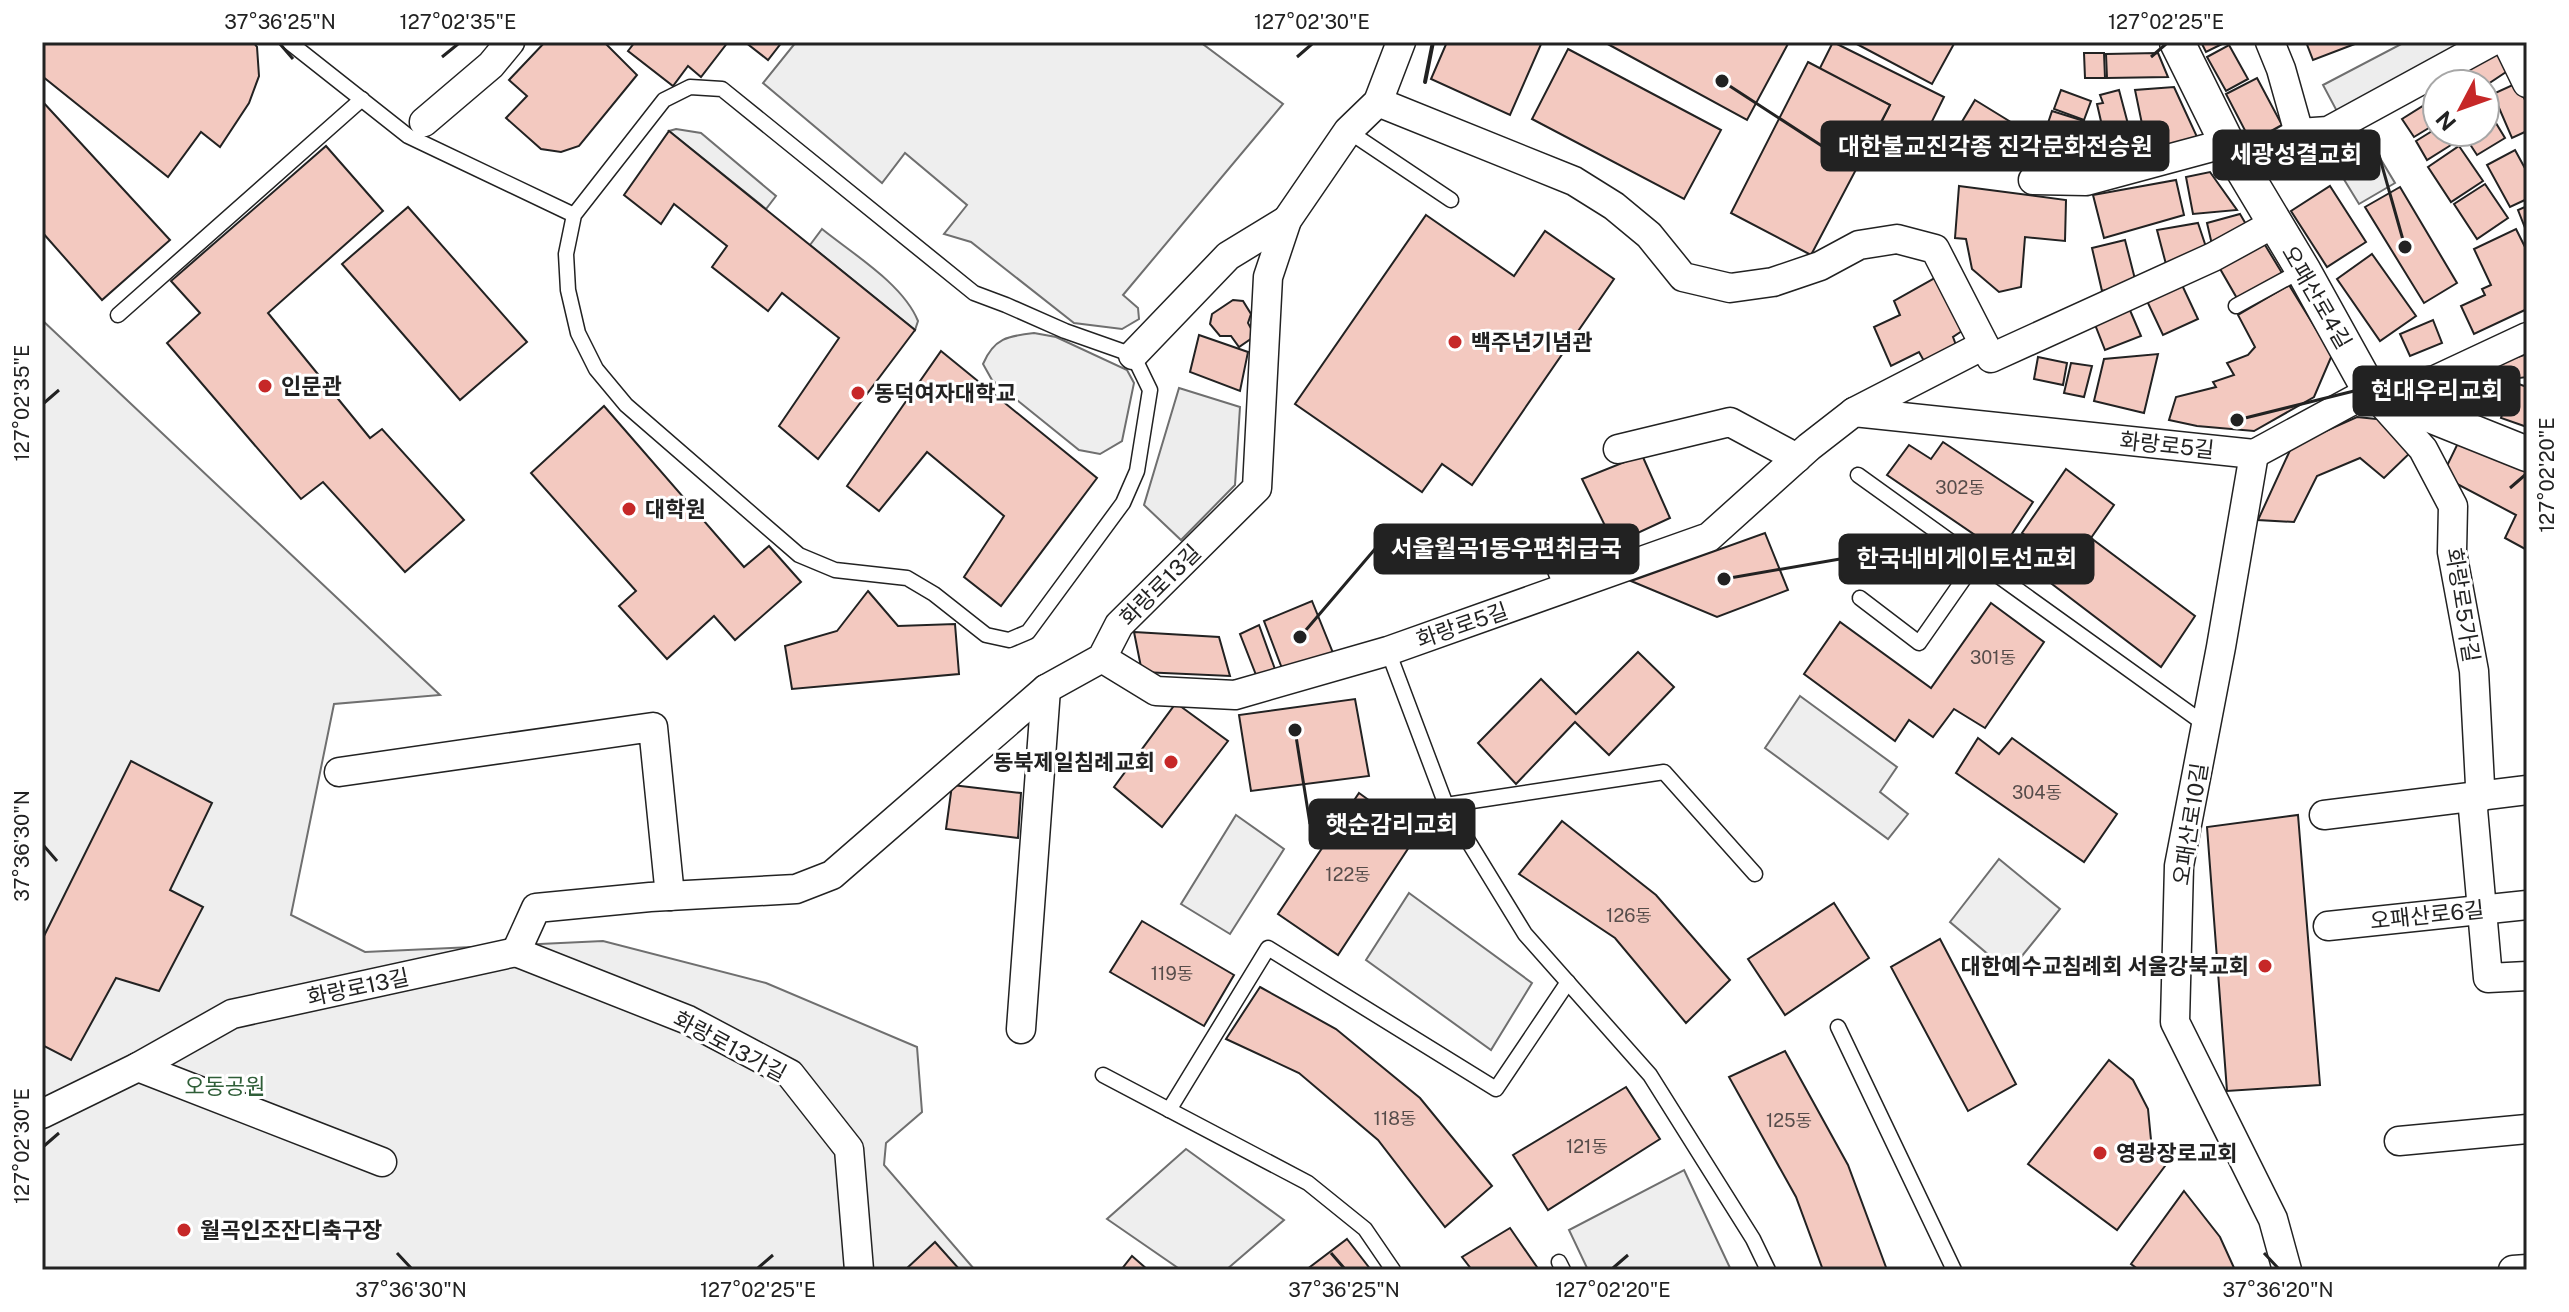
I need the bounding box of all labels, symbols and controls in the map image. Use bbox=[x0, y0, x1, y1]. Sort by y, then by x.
text: 37°36'25"N bbox=[224, 10, 336, 34]
text: 127°02'35"E bbox=[400, 10, 516, 34]
text: 127°02'30"E bbox=[1254, 10, 1370, 34]
text: 127°02'25"E bbox=[2108, 10, 2224, 34]
north arrow bbox=[2421, 68, 2501, 148]
text: N bbox=[2430, 106, 2461, 136]
callout: 대한불교진각종 진각문화전승원 bbox=[1822, 122, 2168, 170]
callout: 세광성결교회 bbox=[2214, 131, 2379, 179]
text: 대한불교진각종 진각문화전승원 bbox=[1838, 132, 2152, 160]
text: 세광성결교회 bbox=[2230, 140, 2362, 168]
street label: 오패산로4길 bbox=[2277, 241, 2357, 353]
place label: 백주년기념관 bbox=[1471, 329, 1592, 355]
marker: 백주년기념관 bbox=[1446, 333, 1464, 351]
text: 127°02'35"E bbox=[10, 345, 34, 461]
callout: 현대우리교회 bbox=[2354, 367, 2519, 415]
place label: 인문관 bbox=[281, 373, 342, 399]
text: 현대우리교회 bbox=[2371, 376, 2503, 404]
marker: 인문관 bbox=[256, 377, 274, 395]
place label: 동덕여자대학교 bbox=[874, 380, 1016, 406]
marker: 동덕여자대학교 bbox=[849, 384, 867, 402]
text: 127°02'20"E bbox=[2535, 417, 2559, 533]
street label: 화랑로5길 bbox=[2118, 427, 2216, 463]
house number: 302동 bbox=[1935, 477, 1985, 498]
place label: 대학원 bbox=[645, 496, 706, 522]
marker: 대학원 bbox=[620, 500, 638, 518]
callout: 서울월곡1동우편취급국 bbox=[1375, 525, 1638, 573]
text: 서울월곡1동우편취급국 bbox=[1390, 534, 1622, 562]
callout: 한국네비게이토선교회 bbox=[1840, 535, 2093, 583]
street label: 화랑로13길 bbox=[1114, 539, 1206, 631]
text: 한국네비게이토선교회 bbox=[1857, 544, 2077, 572]
street label: 화랑로5가길 bbox=[2441, 546, 2485, 664]
street label: 화랑로5길 bbox=[1413, 597, 1511, 653]
house number: 301동 bbox=[1970, 647, 2016, 668]
place label: 동북제일침례교회 bbox=[993, 749, 1155, 775]
marker: 동북제일침례교회 bbox=[1162, 753, 1180, 771]
street label: 오패산로10길 bbox=[2167, 761, 2213, 887]
house number: 304동 bbox=[2012, 782, 2062, 803]
text: 37°36'30"N bbox=[10, 790, 34, 902]
callout: 햇순감리교회 bbox=[1310, 800, 1474, 848]
text: 햇순감리교회 bbox=[1326, 810, 1458, 838]
house number: 122동 bbox=[1325, 864, 1371, 885]
street label: 오패산로6길 bbox=[2369, 896, 2485, 934]
house number: 126동 bbox=[1606, 905, 1652, 926]
place label: 대한예수교침례회 서울강북교회 bbox=[1961, 953, 2249, 979]
marker: 대한예수교침례회 서울강북교회 bbox=[2256, 957, 2274, 975]
street label: 화랑로13길 bbox=[305, 963, 411, 1011]
house number: 119동 bbox=[1151, 963, 1193, 984]
street label: 화랑로13가길 bbox=[669, 1005, 791, 1087]
park label: 오동공원 bbox=[185, 1073, 265, 1099]
text: 127°02'30"E bbox=[10, 1088, 34, 1204]
house number: 118동 bbox=[1374, 1108, 1416, 1129]
house number: 125동 bbox=[1766, 1110, 1812, 1131]
house number: 121동 bbox=[1566, 1136, 1608, 1157]
place label: 영광장로교회 bbox=[2116, 1140, 2237, 1166]
marker: 영광장로교회 bbox=[2091, 1144, 2109, 1162]
place label: 월곡인조잔디축구장 bbox=[200, 1217, 382, 1243]
marker: 월곡인조잔디축구장 bbox=[175, 1221, 193, 1239]
text: 37°36'30"N bbox=[355, 1278, 467, 1302]
text: 127°02'25"E bbox=[700, 1278, 816, 1302]
text: 37°36'25"N bbox=[1288, 1278, 1400, 1302]
text: 127°02'20"E bbox=[1555, 1278, 1671, 1302]
text: 37°36'20"N bbox=[2222, 1278, 2334, 1302]

